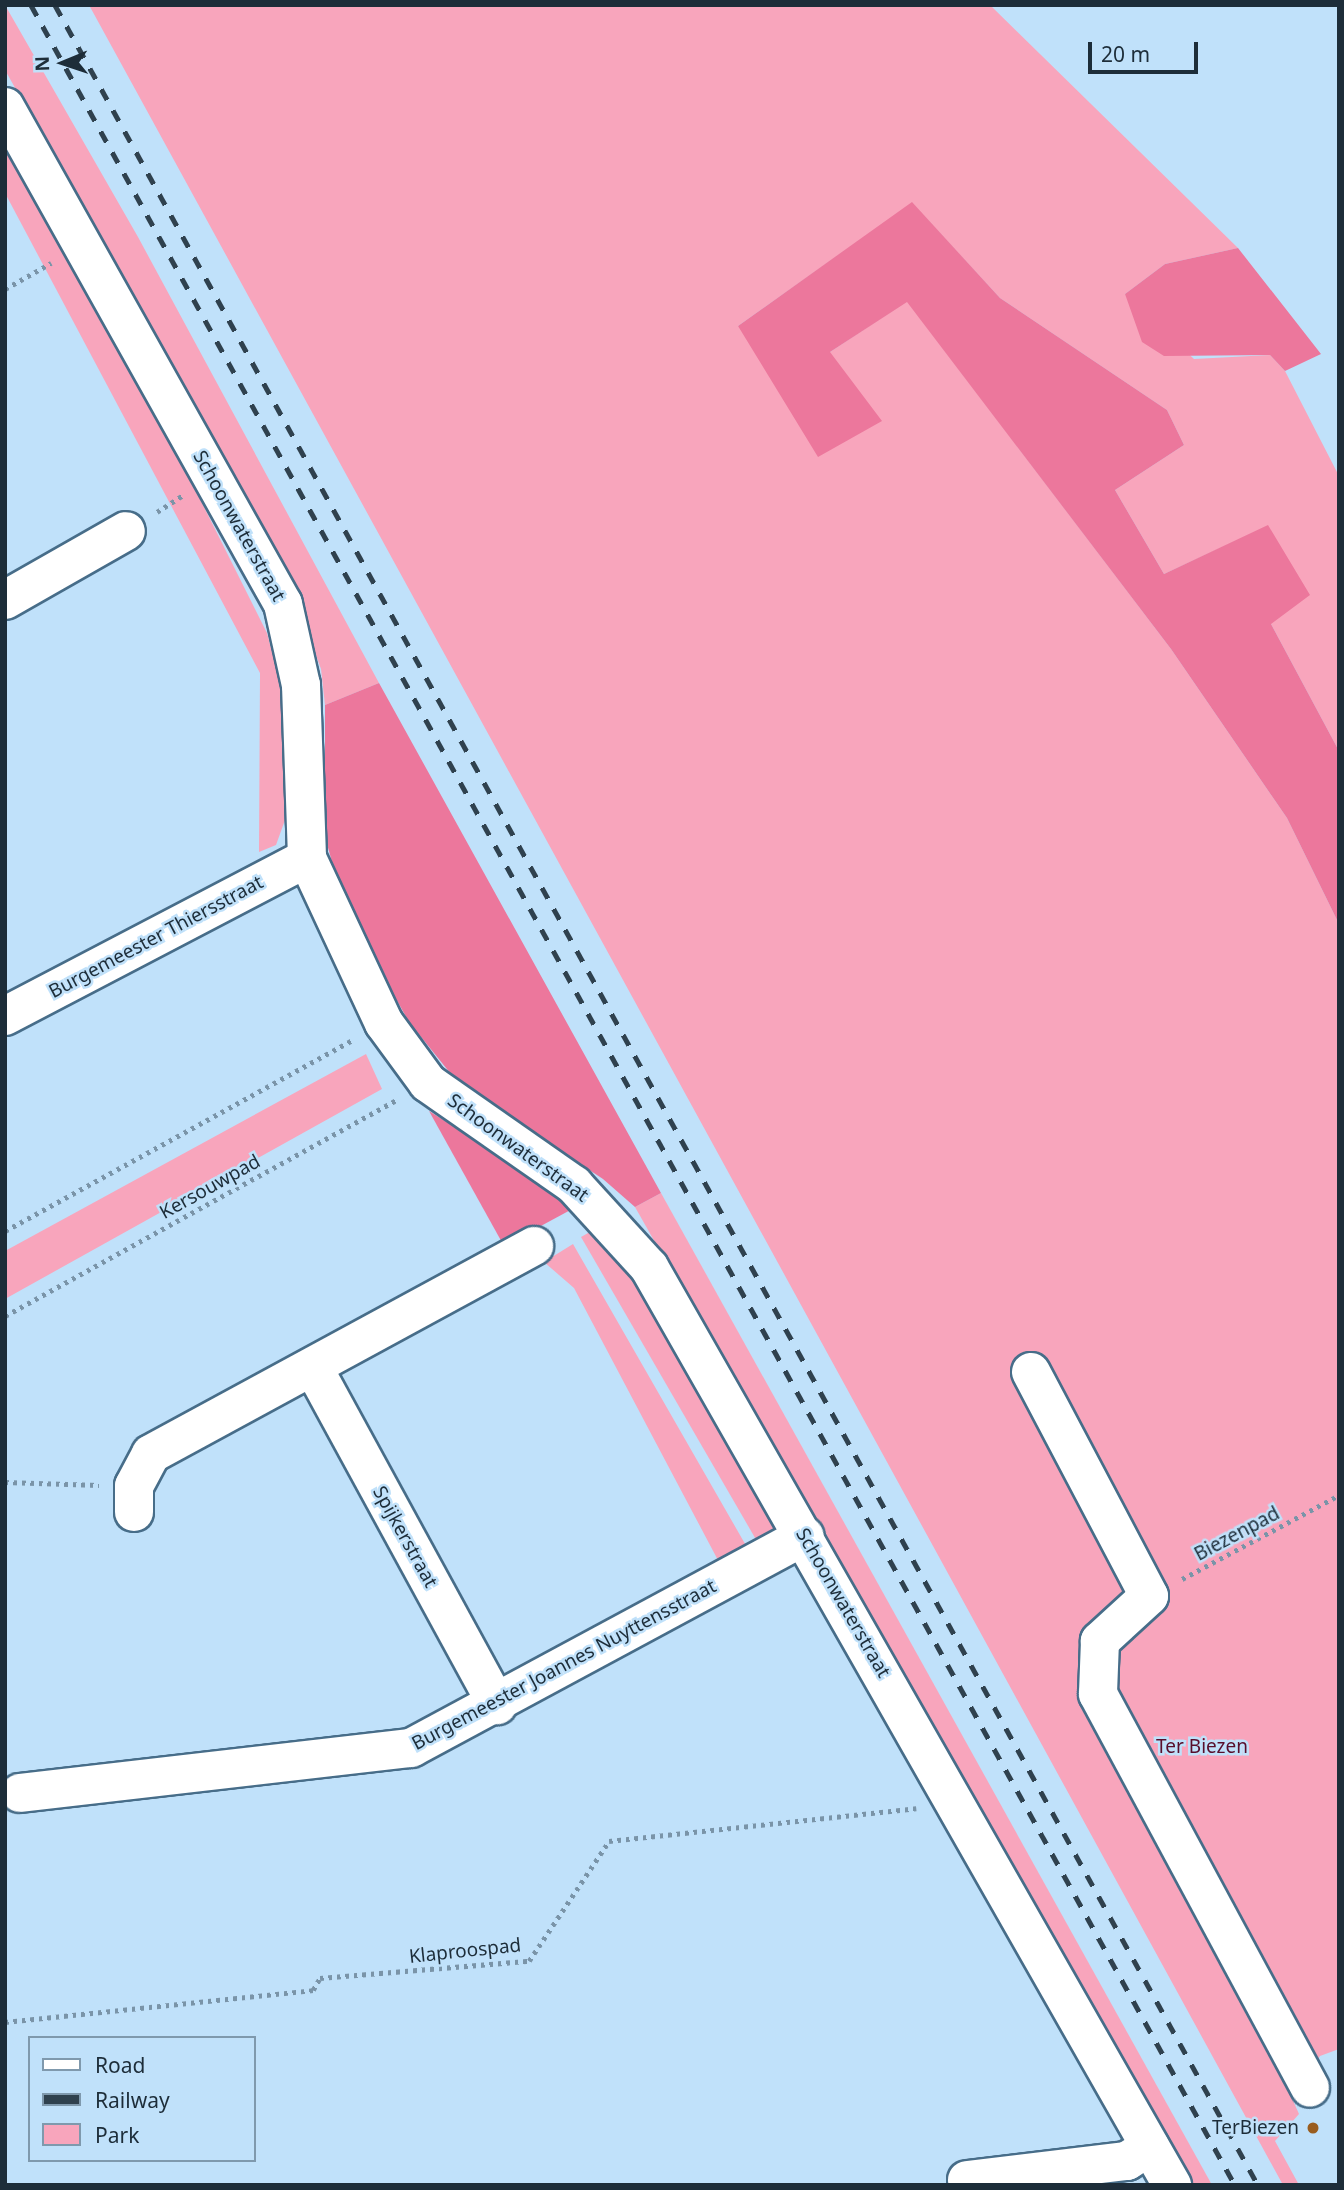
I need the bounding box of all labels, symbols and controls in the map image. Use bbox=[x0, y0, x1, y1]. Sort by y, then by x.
north arrow bbox=[28, 28, 98, 98]
scale bar bbox=[1092, 28, 1202, 72]
text: 20 m bbox=[1101, 40, 1150, 68]
text: N bbox=[29, 56, 55, 72]
street label: Schoonwaterstraat bbox=[188, 447, 290, 605]
street label: Burgemeester Thiersstraat bbox=[45, 871, 267, 1003]
street label: Schoonwaterstraat bbox=[443, 1089, 593, 1207]
street label: Kersouwpad bbox=[156, 1150, 264, 1224]
street label: Spijkerstraat bbox=[368, 1482, 442, 1592]
street label: Biezenpad bbox=[1191, 1502, 1283, 1566]
street label: Schoonwaterstraat bbox=[791, 1524, 895, 1682]
street label: Burgemeester Joannes Nuyttensstraat bbox=[408, 1575, 720, 1755]
park label: Ter Biezen bbox=[1156, 1736, 1248, 1758]
street label: Klaproospad bbox=[408, 1934, 522, 1968]
legend bbox=[28, 2036, 256, 2162]
text: Road bbox=[95, 2051, 145, 2079]
text: Railway bbox=[95, 2086, 170, 2114]
place label: TerBiezen bbox=[1212, 2117, 1299, 2139]
marker: TerBiezen bbox=[1305, 2120, 1321, 2136]
text: Park bbox=[95, 2121, 139, 2149]

